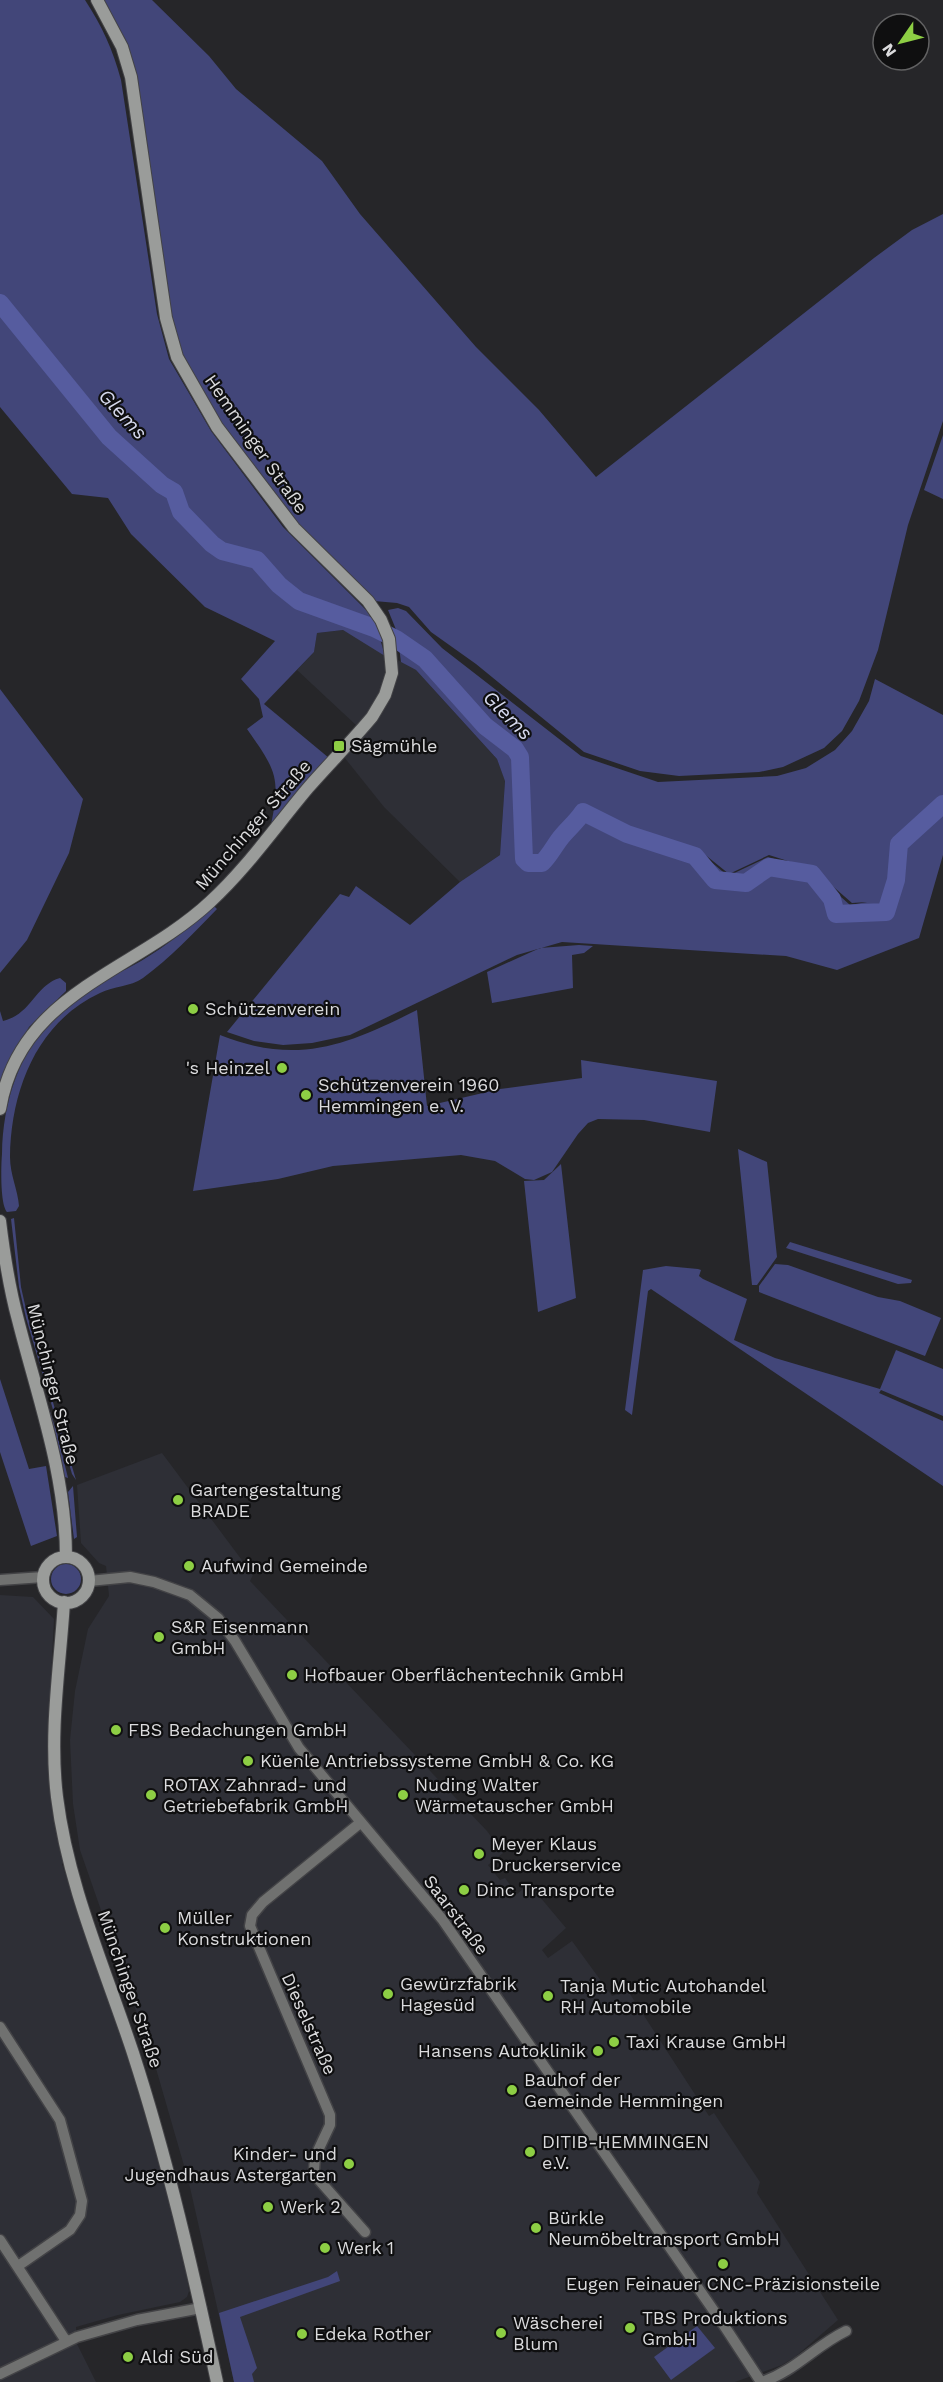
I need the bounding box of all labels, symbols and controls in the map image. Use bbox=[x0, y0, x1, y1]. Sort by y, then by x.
north arrow bbox=[871, 12, 931, 72]
text: N bbox=[878, 40, 900, 61]
street label: Hemminger Straße bbox=[201, 370, 312, 517]
water label: Glems bbox=[94, 384, 152, 444]
water label: Glems bbox=[478, 685, 538, 745]
place label: Sägmühle bbox=[351, 735, 437, 756]
marker: Sägmühle bbox=[332, 739, 346, 753]
street label: Münchinger Straße bbox=[190, 755, 315, 894]
place label: Schützenverein bbox=[205, 998, 340, 1019]
marker: Schützenverein bbox=[186, 1002, 200, 1016]
place label: 's Heinzel bbox=[186, 1057, 270, 1078]
marker: 's Heinzel bbox=[275, 1061, 289, 1075]
place label: Schützenverein 1960 Hemmingen e. V. bbox=[318, 1074, 499, 1116]
marker: Schützenverein 1960 Hemmingen e. V. bbox=[299, 1088, 313, 1102]
street label: Münchinger Straße bbox=[23, 1301, 84, 1467]
place label: Gartengestaltung BRADE bbox=[190, 1479, 341, 1521]
marker: Gartengestaltung BRADE bbox=[171, 1493, 185, 1507]
place label: Aufwind Gemeinde bbox=[201, 1555, 368, 1576]
marker: Aufwind Gemeinde bbox=[182, 1559, 196, 1573]
place label: S&R Eisenmann GmbH bbox=[171, 1616, 309, 1658]
marker: S&R Eisenmann GmbH bbox=[152, 1630, 166, 1644]
place label: Hofbauer Oberflächentechnik GmbH bbox=[304, 1664, 624, 1685]
marker: Hofbauer Oberflächentechnik GmbH bbox=[285, 1668, 299, 1682]
place label: FBS Bedachungen GmbH bbox=[128, 1719, 347, 1740]
marker: FBS Bedachungen GmbH bbox=[109, 1723, 123, 1737]
place label: Küenle Antriebssysteme GmbH & Co. KG bbox=[260, 1750, 614, 1771]
marker: Küenle Antriebssysteme GmbH & Co. KG bbox=[241, 1754, 255, 1768]
place label: ROTAX Zahnrad- und Getriebefabrik GmbH bbox=[163, 1774, 348, 1816]
place label: Nuding Walter Wärmetauscher GmbH bbox=[415, 1774, 614, 1816]
marker: ROTAX Zahnrad- und Getriebefabrik GmbH bbox=[144, 1788, 158, 1802]
marker: Nuding Walter Wärmetauscher GmbH bbox=[396, 1788, 410, 1802]
place label: Meyer Klaus Druckerservice bbox=[491, 1833, 621, 1875]
marker: Meyer Klaus Druckerservice bbox=[472, 1847, 486, 1861]
street label: Saarstraße bbox=[420, 1871, 493, 1959]
place label: Dinc Transporte bbox=[476, 1879, 615, 1900]
marker: Dinc Transporte bbox=[457, 1883, 471, 1897]
street label: Münchinger Straße bbox=[94, 1907, 167, 2071]
place label: Müller Konstruktionen bbox=[177, 1907, 311, 1949]
marker: Müller Konstruktionen bbox=[158, 1921, 172, 1935]
street label: Dieselstraße bbox=[278, 1970, 341, 2078]
place label: Gewürzfabrik Hagesüd bbox=[400, 1973, 517, 2015]
place label: Tanja Mutic Autohandel RH Automobile bbox=[560, 1975, 767, 2017]
marker: Gewürzfabrik Hagesüd bbox=[381, 1987, 395, 2001]
marker: Tanja Mutic Autohandel RH Automobile bbox=[541, 1989, 555, 2003]
place label: Taxi Krause GmbH bbox=[626, 2031, 787, 2052]
marker: Taxi Krause GmbH bbox=[607, 2035, 621, 2049]
place label: Hansens Autoklinik bbox=[418, 2040, 586, 2061]
marker: Hansens Autoklinik bbox=[591, 2044, 605, 2058]
place label: Bauhof der Gemeinde Hemmingen bbox=[524, 2069, 724, 2111]
marker: Bauhof der Gemeinde Hemmingen bbox=[505, 2083, 519, 2097]
place label: DITIB-HEMMINGEN e.V. bbox=[542, 2131, 709, 2173]
place label: Kinder- und Jugendhaus Astergarten bbox=[124, 2143, 337, 2185]
marker: DITIB-HEMMINGEN e.V. bbox=[523, 2145, 537, 2159]
marker: Kinder- und Jugendhaus Astergarten bbox=[342, 2157, 356, 2171]
place label: Werk 2 bbox=[280, 2196, 341, 2217]
marker: Werk 2 bbox=[261, 2200, 275, 2214]
place label: Bürkle Neumöbeltransport GmbH bbox=[548, 2207, 780, 2249]
marker: Bürkle Neumöbeltransport GmbH bbox=[529, 2221, 543, 2235]
place label: Werk 1 bbox=[337, 2237, 394, 2258]
marker: Werk 1 bbox=[318, 2241, 332, 2255]
marker: Eugen Feinauer CNC-Präzisionsteile bbox=[716, 2257, 730, 2271]
place label: Eugen Feinauer CNC-Präzisionsteile bbox=[566, 2273, 880, 2294]
place label: TBS Produktions GmbH bbox=[642, 2307, 788, 2349]
place label: Wäscherei Blum bbox=[513, 2312, 603, 2354]
marker: TBS Produktions GmbH bbox=[623, 2321, 637, 2335]
place label: Edeka Rother bbox=[314, 2323, 431, 2344]
marker: Wäscherei Blum bbox=[494, 2326, 508, 2340]
marker: Edeka Rother bbox=[295, 2327, 309, 2341]
place label: Aldi Süd bbox=[140, 2346, 213, 2367]
marker: Aldi Süd bbox=[121, 2350, 135, 2364]

